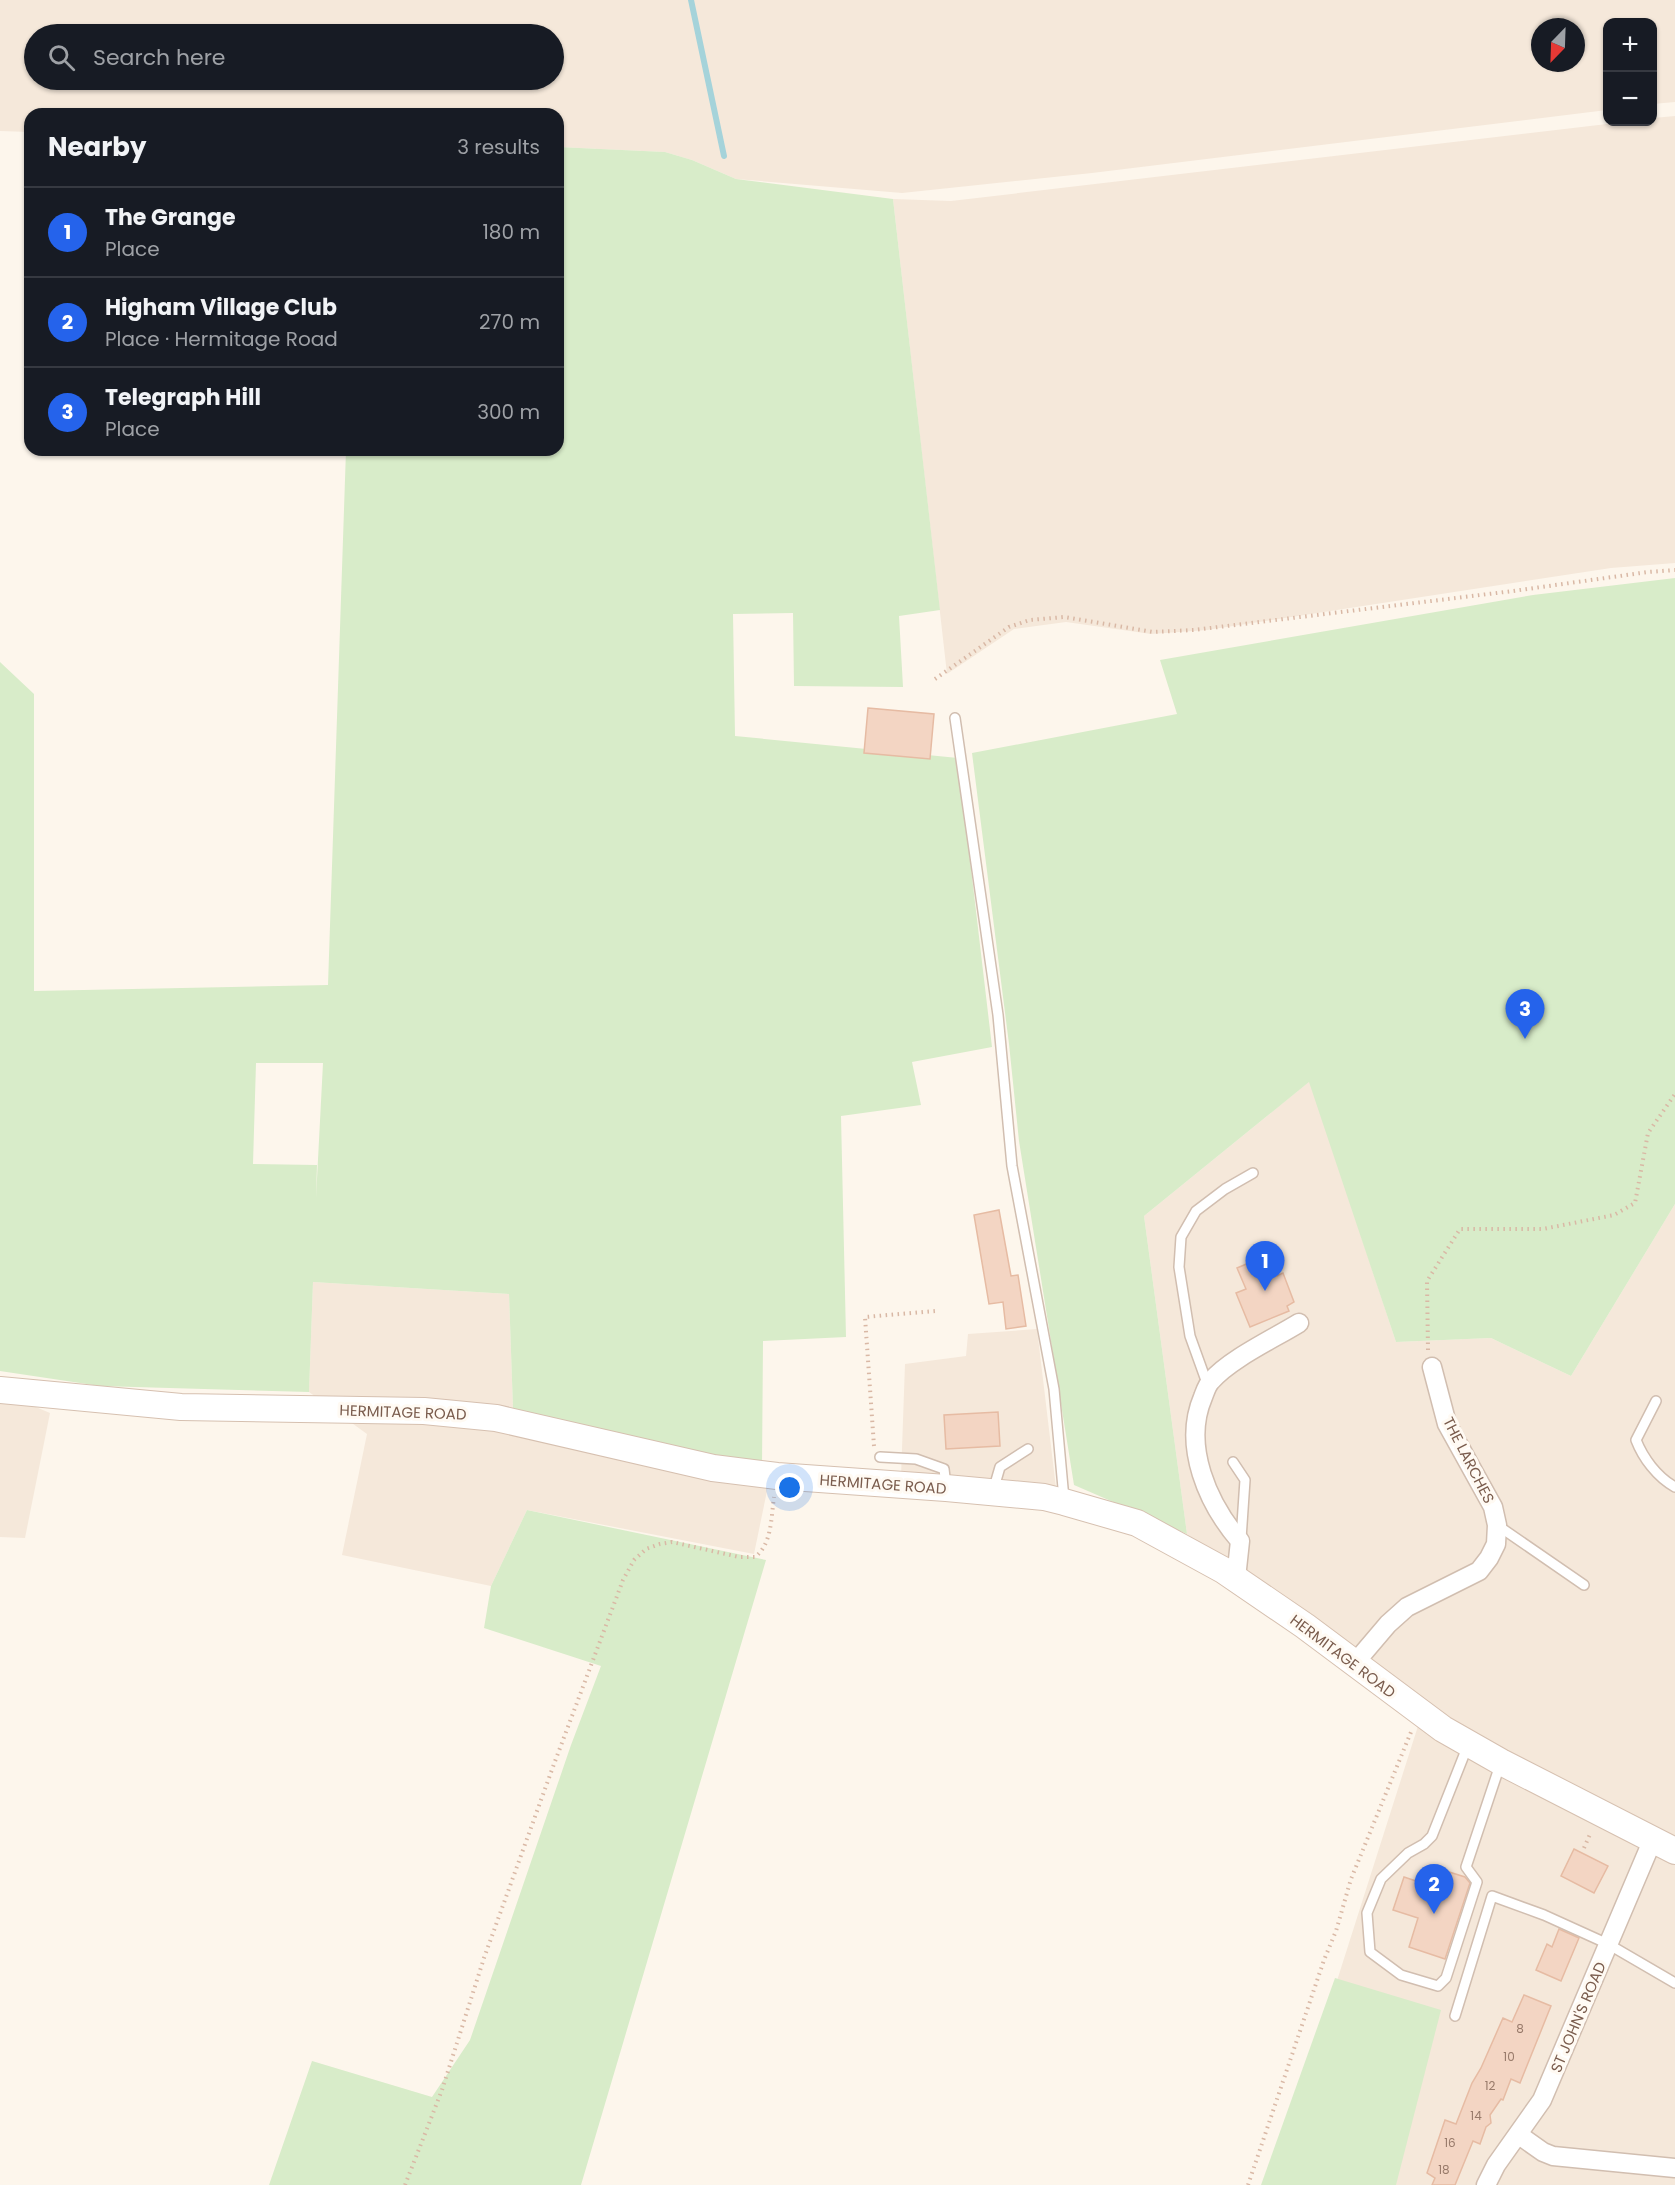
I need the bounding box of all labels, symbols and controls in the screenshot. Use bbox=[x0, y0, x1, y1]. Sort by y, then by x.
north arrow bbox=[1531, 18, 1585, 72]
map controls bbox=[1603, 18, 1657, 126]
button: + bbox=[1603, 18, 1657, 72]
search box bbox=[24, 24, 564, 90]
icon: search bbox=[45, 41, 78, 74]
text: Search here bbox=[93, 42, 226, 73]
button: − bbox=[1603, 72, 1657, 126]
text: Nearby bbox=[48, 129, 146, 165]
text: 3 results bbox=[457, 133, 540, 161]
text: The Grange bbox=[105, 202, 235, 233]
text: 1 bbox=[64, 218, 71, 246]
text: 180 m bbox=[482, 218, 540, 246]
text: Place bbox=[105, 235, 160, 263]
text: Higham Village Club bbox=[105, 292, 337, 323]
text: 2 bbox=[62, 308, 73, 336]
text: 270 m bbox=[479, 308, 540, 336]
text: Place · Hermitage Road bbox=[105, 325, 338, 353]
text: Telegraph Hill bbox=[105, 382, 261, 413]
text: 3 bbox=[61, 398, 74, 426]
text: 300 m bbox=[477, 398, 540, 426]
text: Place bbox=[105, 415, 160, 443]
pin: 3 bbox=[1506, 990, 1544, 1039]
pin: 1 bbox=[1246, 1242, 1284, 1291]
street label: HERMITAGE ROAD bbox=[339, 1399, 467, 1425]
street label: THE LARCHES bbox=[1438, 1413, 1500, 1507]
street label: HERMITAGE ROAD bbox=[819, 1469, 947, 1499]
your location bbox=[775, 1473, 804, 1502]
street label: HERMITAGE ROAD bbox=[1286, 1609, 1400, 1703]
pin: 2 bbox=[1414, 1864, 1454, 1914]
street label: ST JOHN'S ROAD bbox=[1545, 1958, 1611, 2076]
house number: 8 bbox=[1516, 2020, 1524, 2037]
house number: 10 bbox=[1503, 2048, 1515, 2065]
house number: 12 bbox=[1485, 2077, 1495, 2094]
house number: 14 bbox=[1470, 2107, 1482, 2124]
house number: 16 bbox=[1444, 2134, 1456, 2151]
house number: 18 bbox=[1438, 2161, 1450, 2178]

